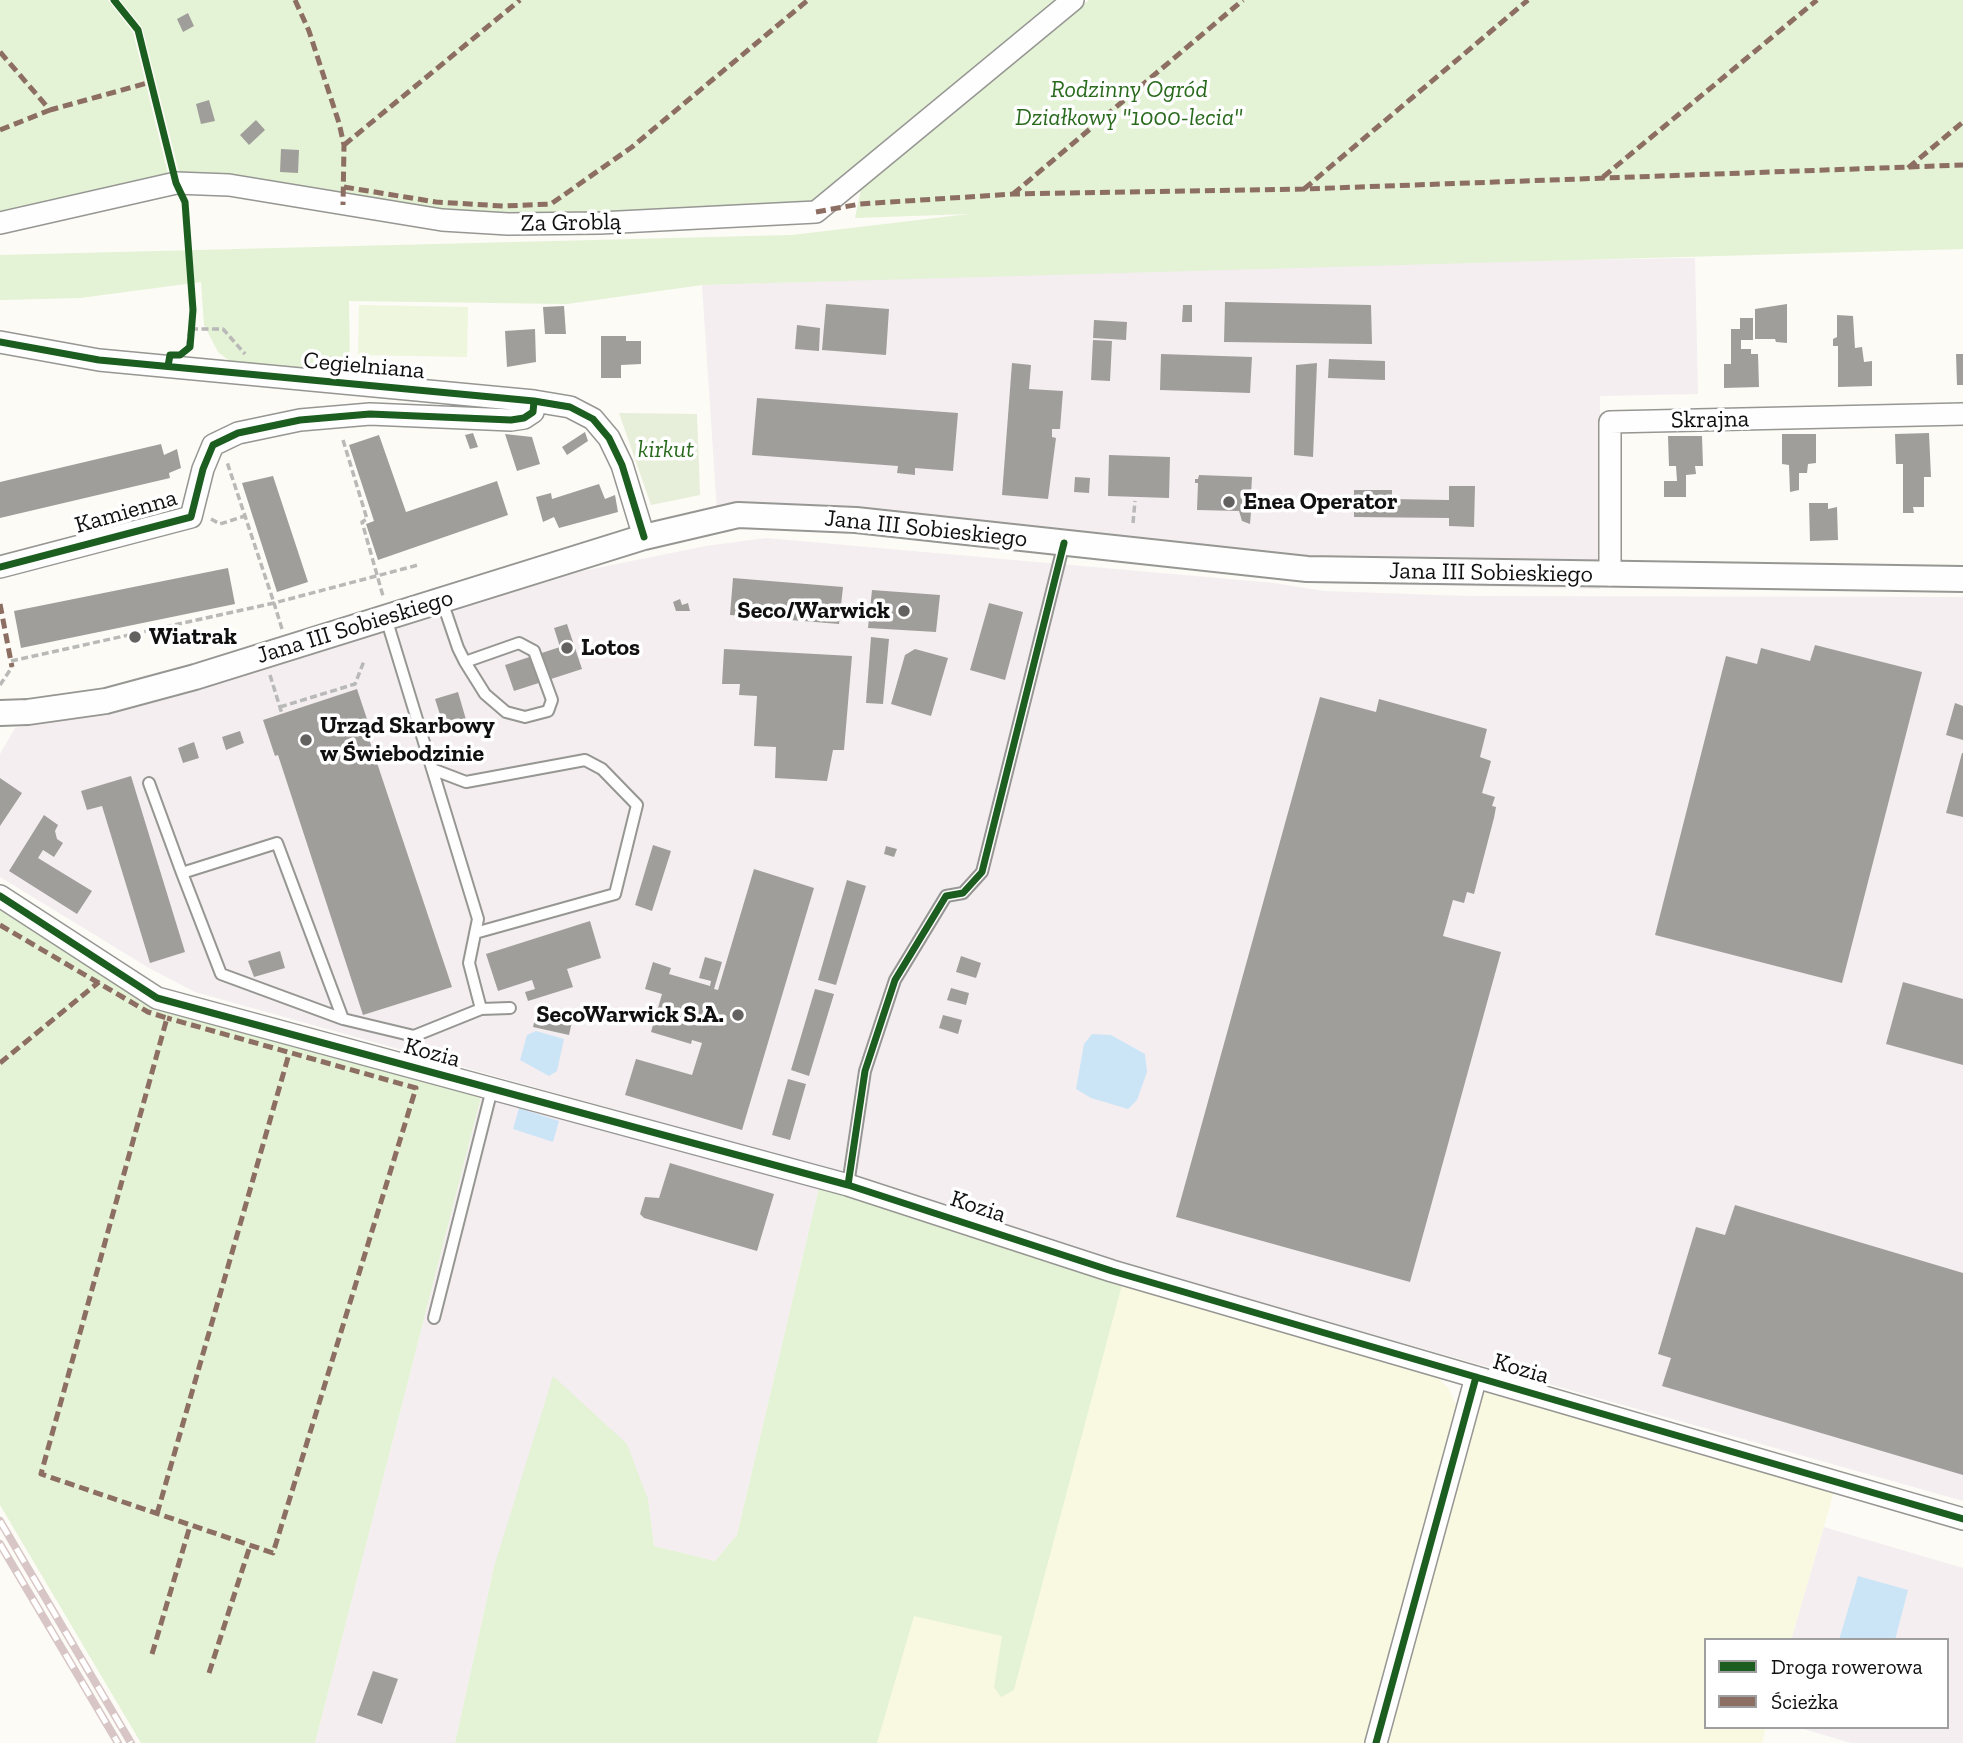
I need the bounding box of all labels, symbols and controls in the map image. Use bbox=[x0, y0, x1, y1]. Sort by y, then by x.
park label: Rodzinny Ogród Działkowy "1000-lecia" bbox=[1015, 76, 1243, 132]
street label: Za Groblą bbox=[520, 208, 622, 238]
street label: Cegielniana bbox=[302, 346, 426, 386]
street label: Skrajna bbox=[1671, 405, 1749, 435]
park label: kirkut bbox=[638, 436, 694, 464]
street label: Kamienna bbox=[72, 484, 180, 540]
place label: Enea Operator bbox=[1243, 488, 1397, 516]
marker: Enea Operator bbox=[1221, 494, 1237, 510]
street label: Jana III Sobieskiego bbox=[823, 504, 1029, 554]
street label: Jana III Sobieskiego bbox=[1389, 557, 1593, 589]
street label: Jana III Sobieskiego bbox=[253, 583, 457, 671]
place label: Seco/Warwick bbox=[737, 597, 890, 625]
marker: Seco/Warwick bbox=[896, 603, 912, 619]
place label: Wiatrak bbox=[149, 623, 237, 651]
marker: Wiatrak bbox=[127, 629, 143, 645]
place label: Lotos bbox=[581, 634, 640, 662]
marker: Lotos bbox=[559, 640, 575, 656]
place label: Urząd Skarbowy w Świebodzinie bbox=[320, 712, 495, 768]
marker: Urząd Skarbowy w Świebodzinie bbox=[298, 732, 314, 748]
place label: SecoWarwick S.A. bbox=[536, 1001, 724, 1029]
marker: SecoWarwick S.A. bbox=[730, 1007, 746, 1023]
street label: Kozia bbox=[401, 1032, 463, 1074]
street label: Kozia bbox=[947, 1185, 1009, 1229]
street label: Kozia bbox=[1490, 1347, 1552, 1391]
legend bbox=[1704, 1638, 1949, 1729]
text: Droga rowerowa bbox=[1771, 1654, 1923, 1679]
text: Ścieżka bbox=[1771, 1689, 1838, 1714]

